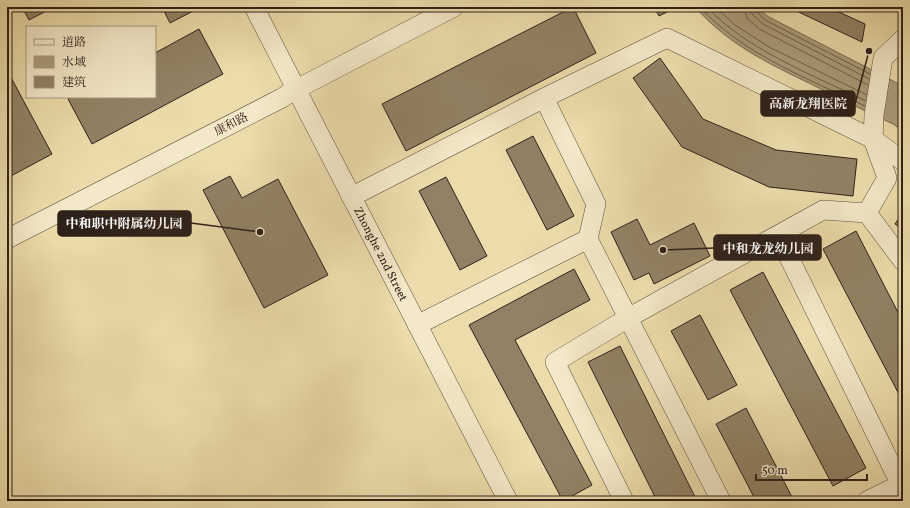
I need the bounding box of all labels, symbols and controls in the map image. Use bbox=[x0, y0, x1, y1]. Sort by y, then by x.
legend bbox=[26, 26, 156, 98]
text: 道路 bbox=[62, 35, 86, 51]
text: 水域 bbox=[62, 55, 86, 71]
text: 建筑 bbox=[62, 75, 86, 91]
callout: 高新龙翔医院 bbox=[761, 91, 855, 116]
text: 高新龙翔医院 bbox=[769, 96, 847, 114]
street label: 康和路 bbox=[212, 110, 251, 140]
street label: Zhonghe 2nd Street bbox=[349, 205, 411, 304]
callout: 中和职中附属幼儿园 bbox=[58, 211, 191, 236]
text: 中和职中附属幼儿园 bbox=[65, 216, 183, 234]
callout: 中和龙龙幼儿园 bbox=[714, 235, 821, 260]
text: 中和龙龙幼儿园 bbox=[722, 241, 814, 259]
scale bar bbox=[756, 456, 867, 482]
text: 50 m bbox=[762, 463, 788, 479]

